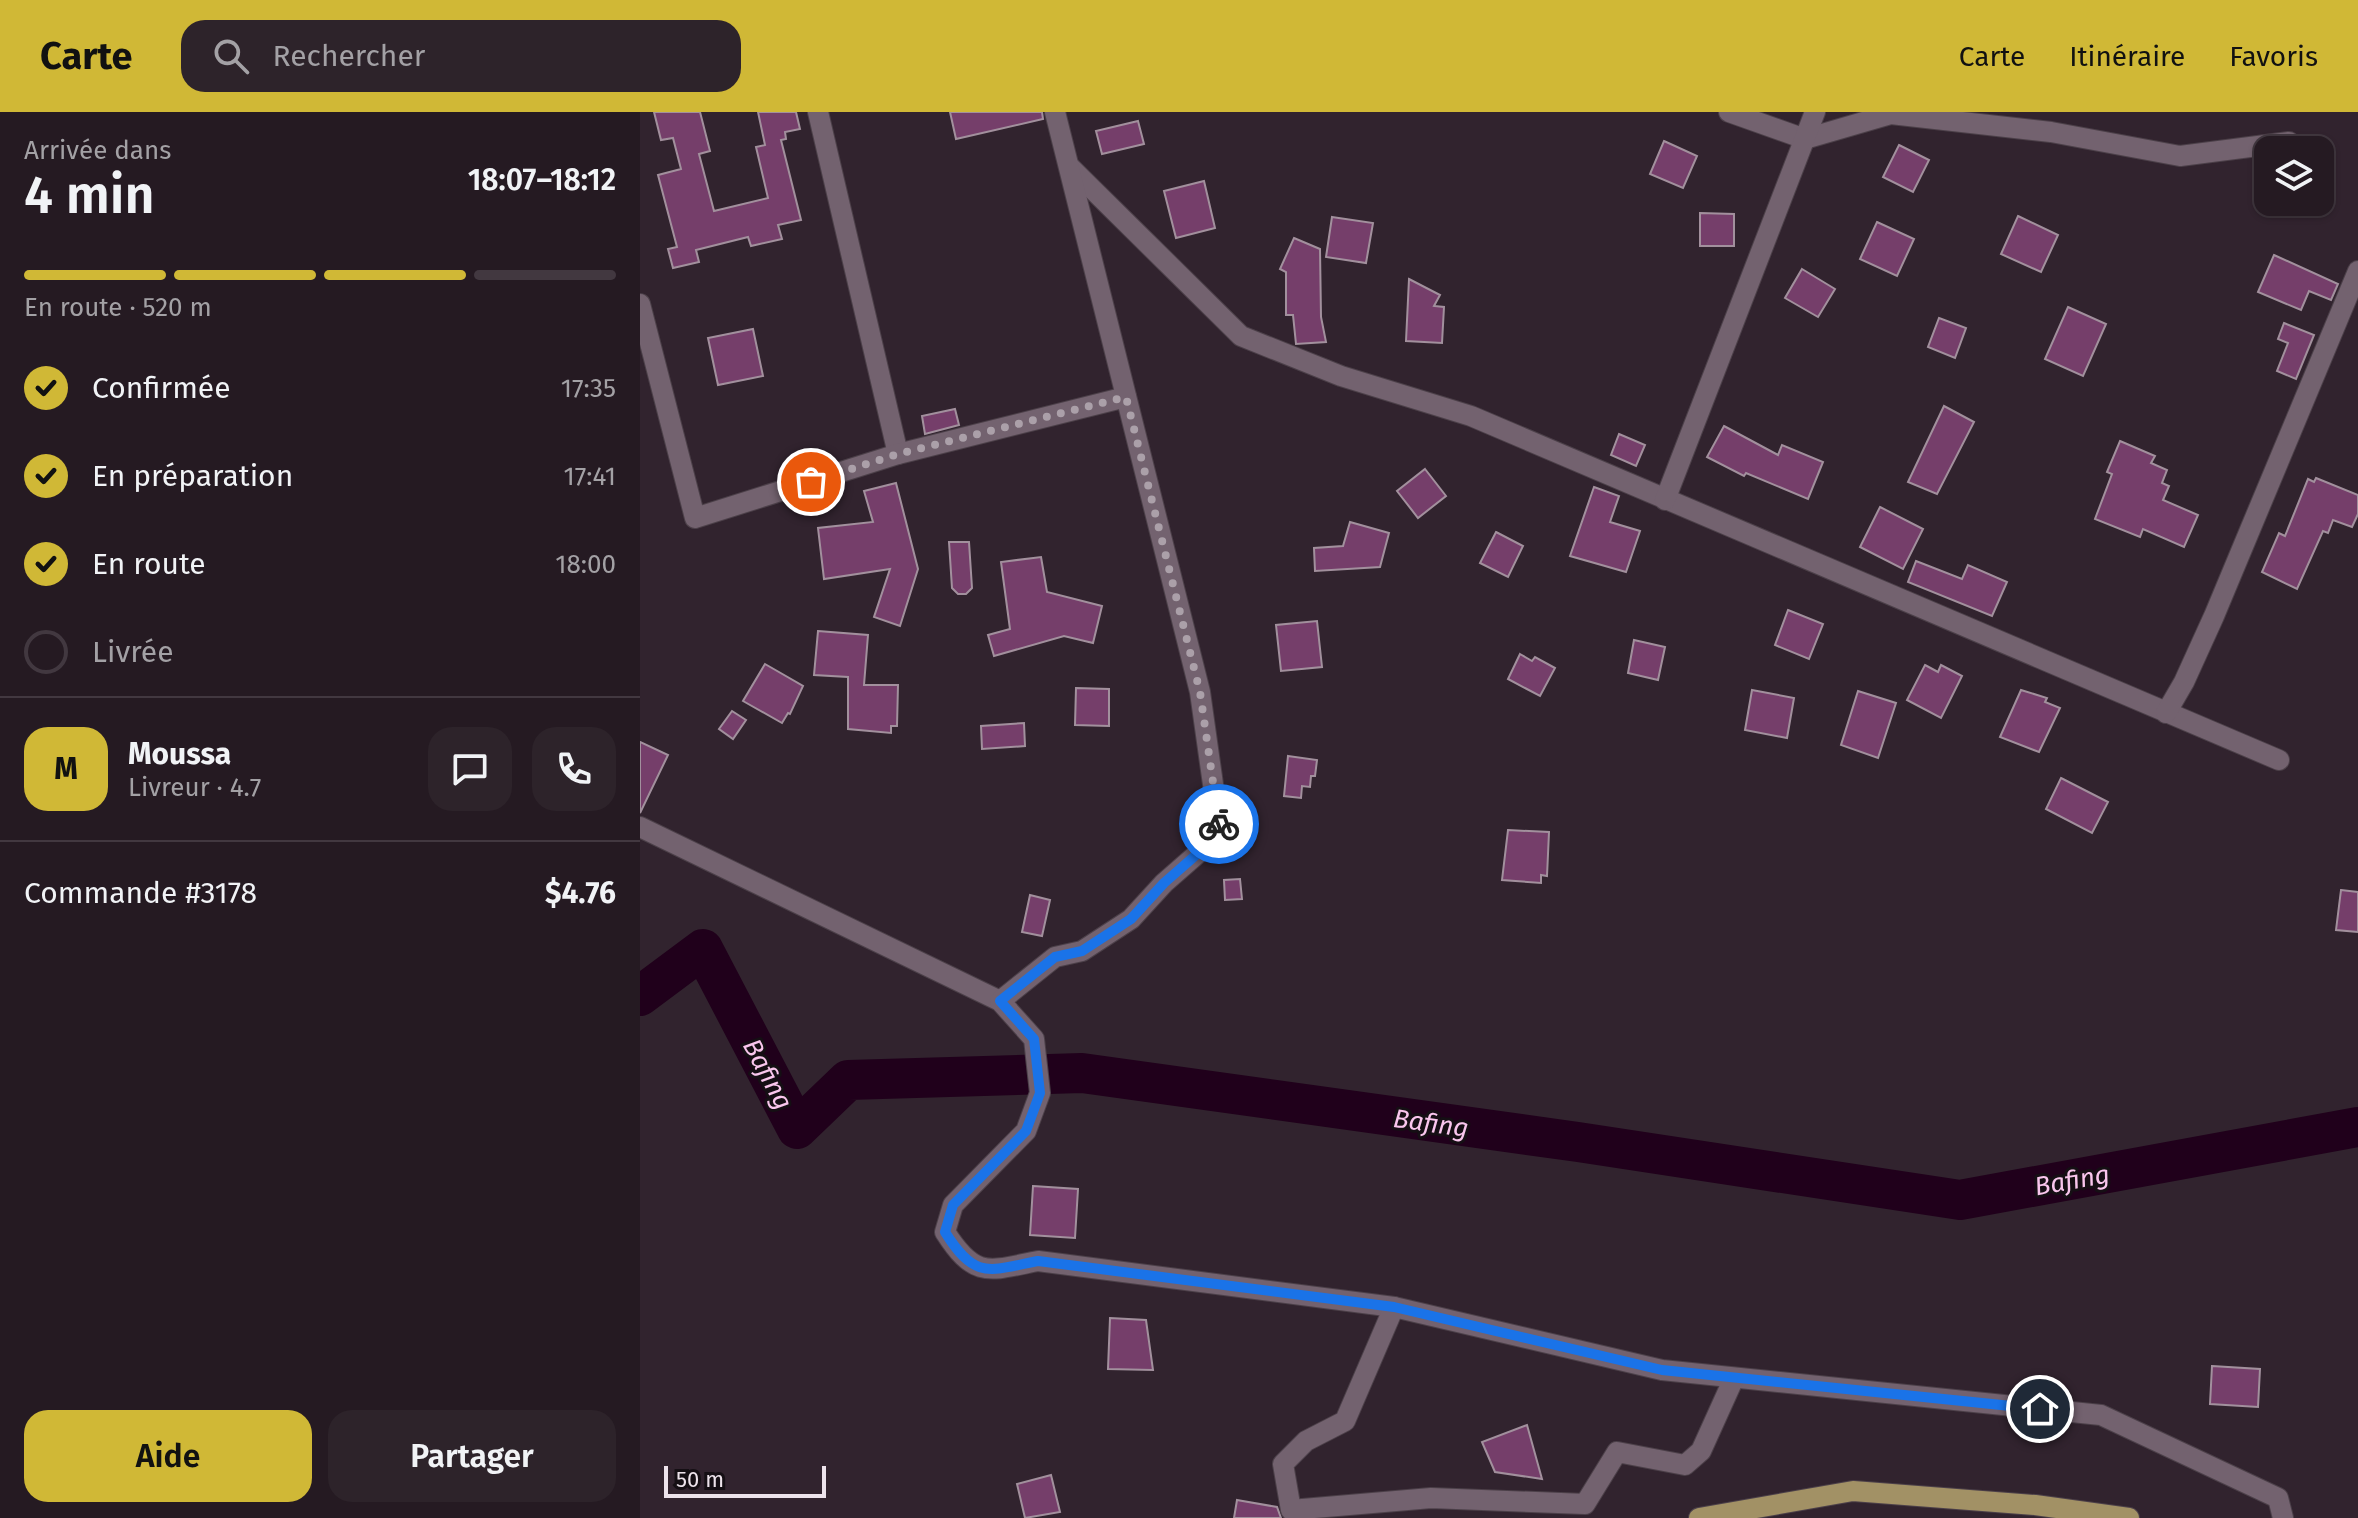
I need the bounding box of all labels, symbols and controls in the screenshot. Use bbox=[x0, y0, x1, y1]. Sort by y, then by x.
search box bbox=[181, 20, 741, 92]
text: Carte bbox=[40, 33, 133, 79]
icon: search bbox=[209, 34, 253, 78]
text: Rechercher bbox=[273, 38, 425, 74]
text: Carte bbox=[1959, 40, 2025, 73]
text: Itinéraire bbox=[2069, 40, 2185, 73]
text: Favoris bbox=[2229, 40, 2318, 73]
text: Arrivée dans bbox=[24, 135, 171, 166]
map controls bbox=[2254, 136, 2334, 216]
button: layers bbox=[2254, 136, 2334, 216]
text: 18:07–18:12 bbox=[468, 162, 616, 198]
text: 4 min bbox=[24, 164, 155, 227]
text: En route · 520 m bbox=[24, 292, 212, 323]
icon: check bbox=[24, 366, 68, 410]
text: Confirmée bbox=[92, 370, 231, 406]
text: 17:35 bbox=[561, 373, 616, 404]
pin bbox=[777, 448, 845, 516]
icon: check bbox=[24, 454, 68, 498]
text: En préparation bbox=[92, 458, 293, 494]
icon: bag bbox=[789, 460, 833, 504]
text: 17:41 bbox=[564, 461, 616, 492]
icon: check bbox=[24, 542, 68, 586]
text: En route bbox=[92, 546, 206, 582]
text: 18:00 bbox=[555, 549, 616, 580]
text: Livrée bbox=[92, 634, 174, 670]
button: chat bbox=[428, 727, 512, 811]
button: phone bbox=[532, 727, 616, 811]
text: Moussa bbox=[128, 736, 231, 772]
text: M bbox=[54, 751, 78, 787]
text: Livreur · 4.7 bbox=[128, 772, 261, 803]
courier bbox=[1179, 784, 1259, 864]
icon: bike bbox=[1197, 802, 1241, 846]
text: Commande #3178 bbox=[24, 875, 257, 911]
text: $4.76 bbox=[545, 875, 616, 911]
water label: Bafing bbox=[736, 1034, 799, 1115]
water label: Bafing bbox=[1391, 1103, 1471, 1144]
water label: Bafing bbox=[2032, 1159, 2112, 1202]
pin bbox=[2006, 1375, 2074, 1443]
icon: home bbox=[2018, 1387, 2062, 1431]
button: Aide bbox=[24, 1410, 312, 1502]
button: Partager bbox=[328, 1410, 616, 1502]
scale bar bbox=[664, 1462, 826, 1498]
text: 50 m bbox=[676, 1466, 724, 1493]

